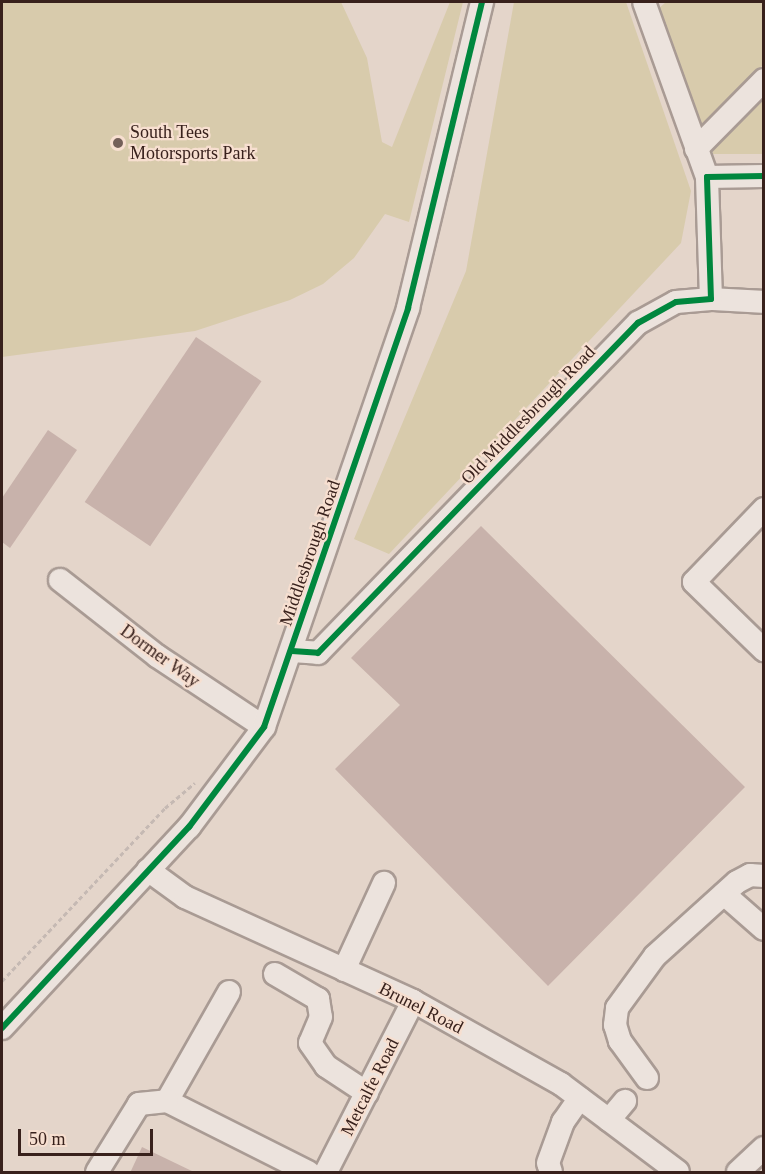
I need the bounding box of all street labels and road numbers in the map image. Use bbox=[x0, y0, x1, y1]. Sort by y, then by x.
street label: Old Middlesbrough Road bbox=[456, 341, 600, 489]
street label: Middlesbrough Road bbox=[275, 477, 345, 629]
street label: Dormer Way bbox=[116, 620, 204, 692]
street label: Brunel Road bbox=[375, 978, 467, 1038]
street label: Metcalfe Road bbox=[336, 1035, 404, 1139]

